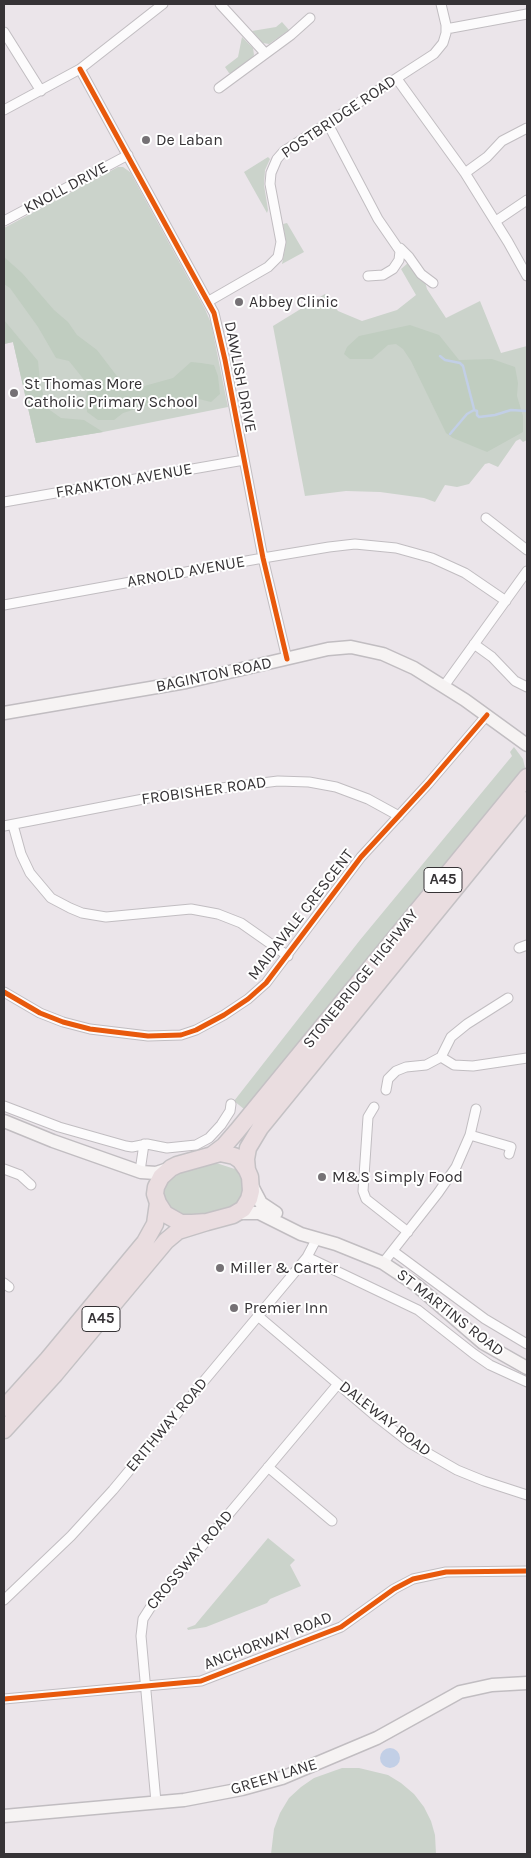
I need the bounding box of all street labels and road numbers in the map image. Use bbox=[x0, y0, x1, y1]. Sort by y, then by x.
street label: POSTBRIDGE ROAD bbox=[278, 71, 400, 163]
street label: KNOLL DRIVE bbox=[21, 158, 111, 218]
street label: DAWLISH DRIVE bbox=[220, 320, 260, 434]
street label: FRANKTON AVENUE bbox=[54, 460, 194, 502]
street label: ARNOLD AVENUE bbox=[126, 552, 246, 592]
street label: BAGINTON ROAD bbox=[154, 653, 274, 697]
street label: FROBISHER ROAD bbox=[140, 773, 268, 809]
street label: MAIDAVALE CRESCENT bbox=[244, 846, 358, 984]
road number: A45 bbox=[424, 868, 462, 892]
street label: STONEBRIDGE HIGHWAY bbox=[299, 906, 423, 1052]
street label: ST MARTINS ROAD bbox=[393, 1265, 507, 1361]
road number: A45 bbox=[82, 1306, 120, 1332]
street label: ERITHWAY ROAD bbox=[122, 1374, 212, 1476]
street label: DALEWAY ROAD bbox=[335, 1377, 435, 1461]
street label: CROSSWAY ROAD bbox=[143, 1506, 237, 1614]
street label: ANCHORWAY ROAD bbox=[201, 1608, 335, 1674]
street label: GREEN LANE bbox=[228, 1755, 320, 1799]

